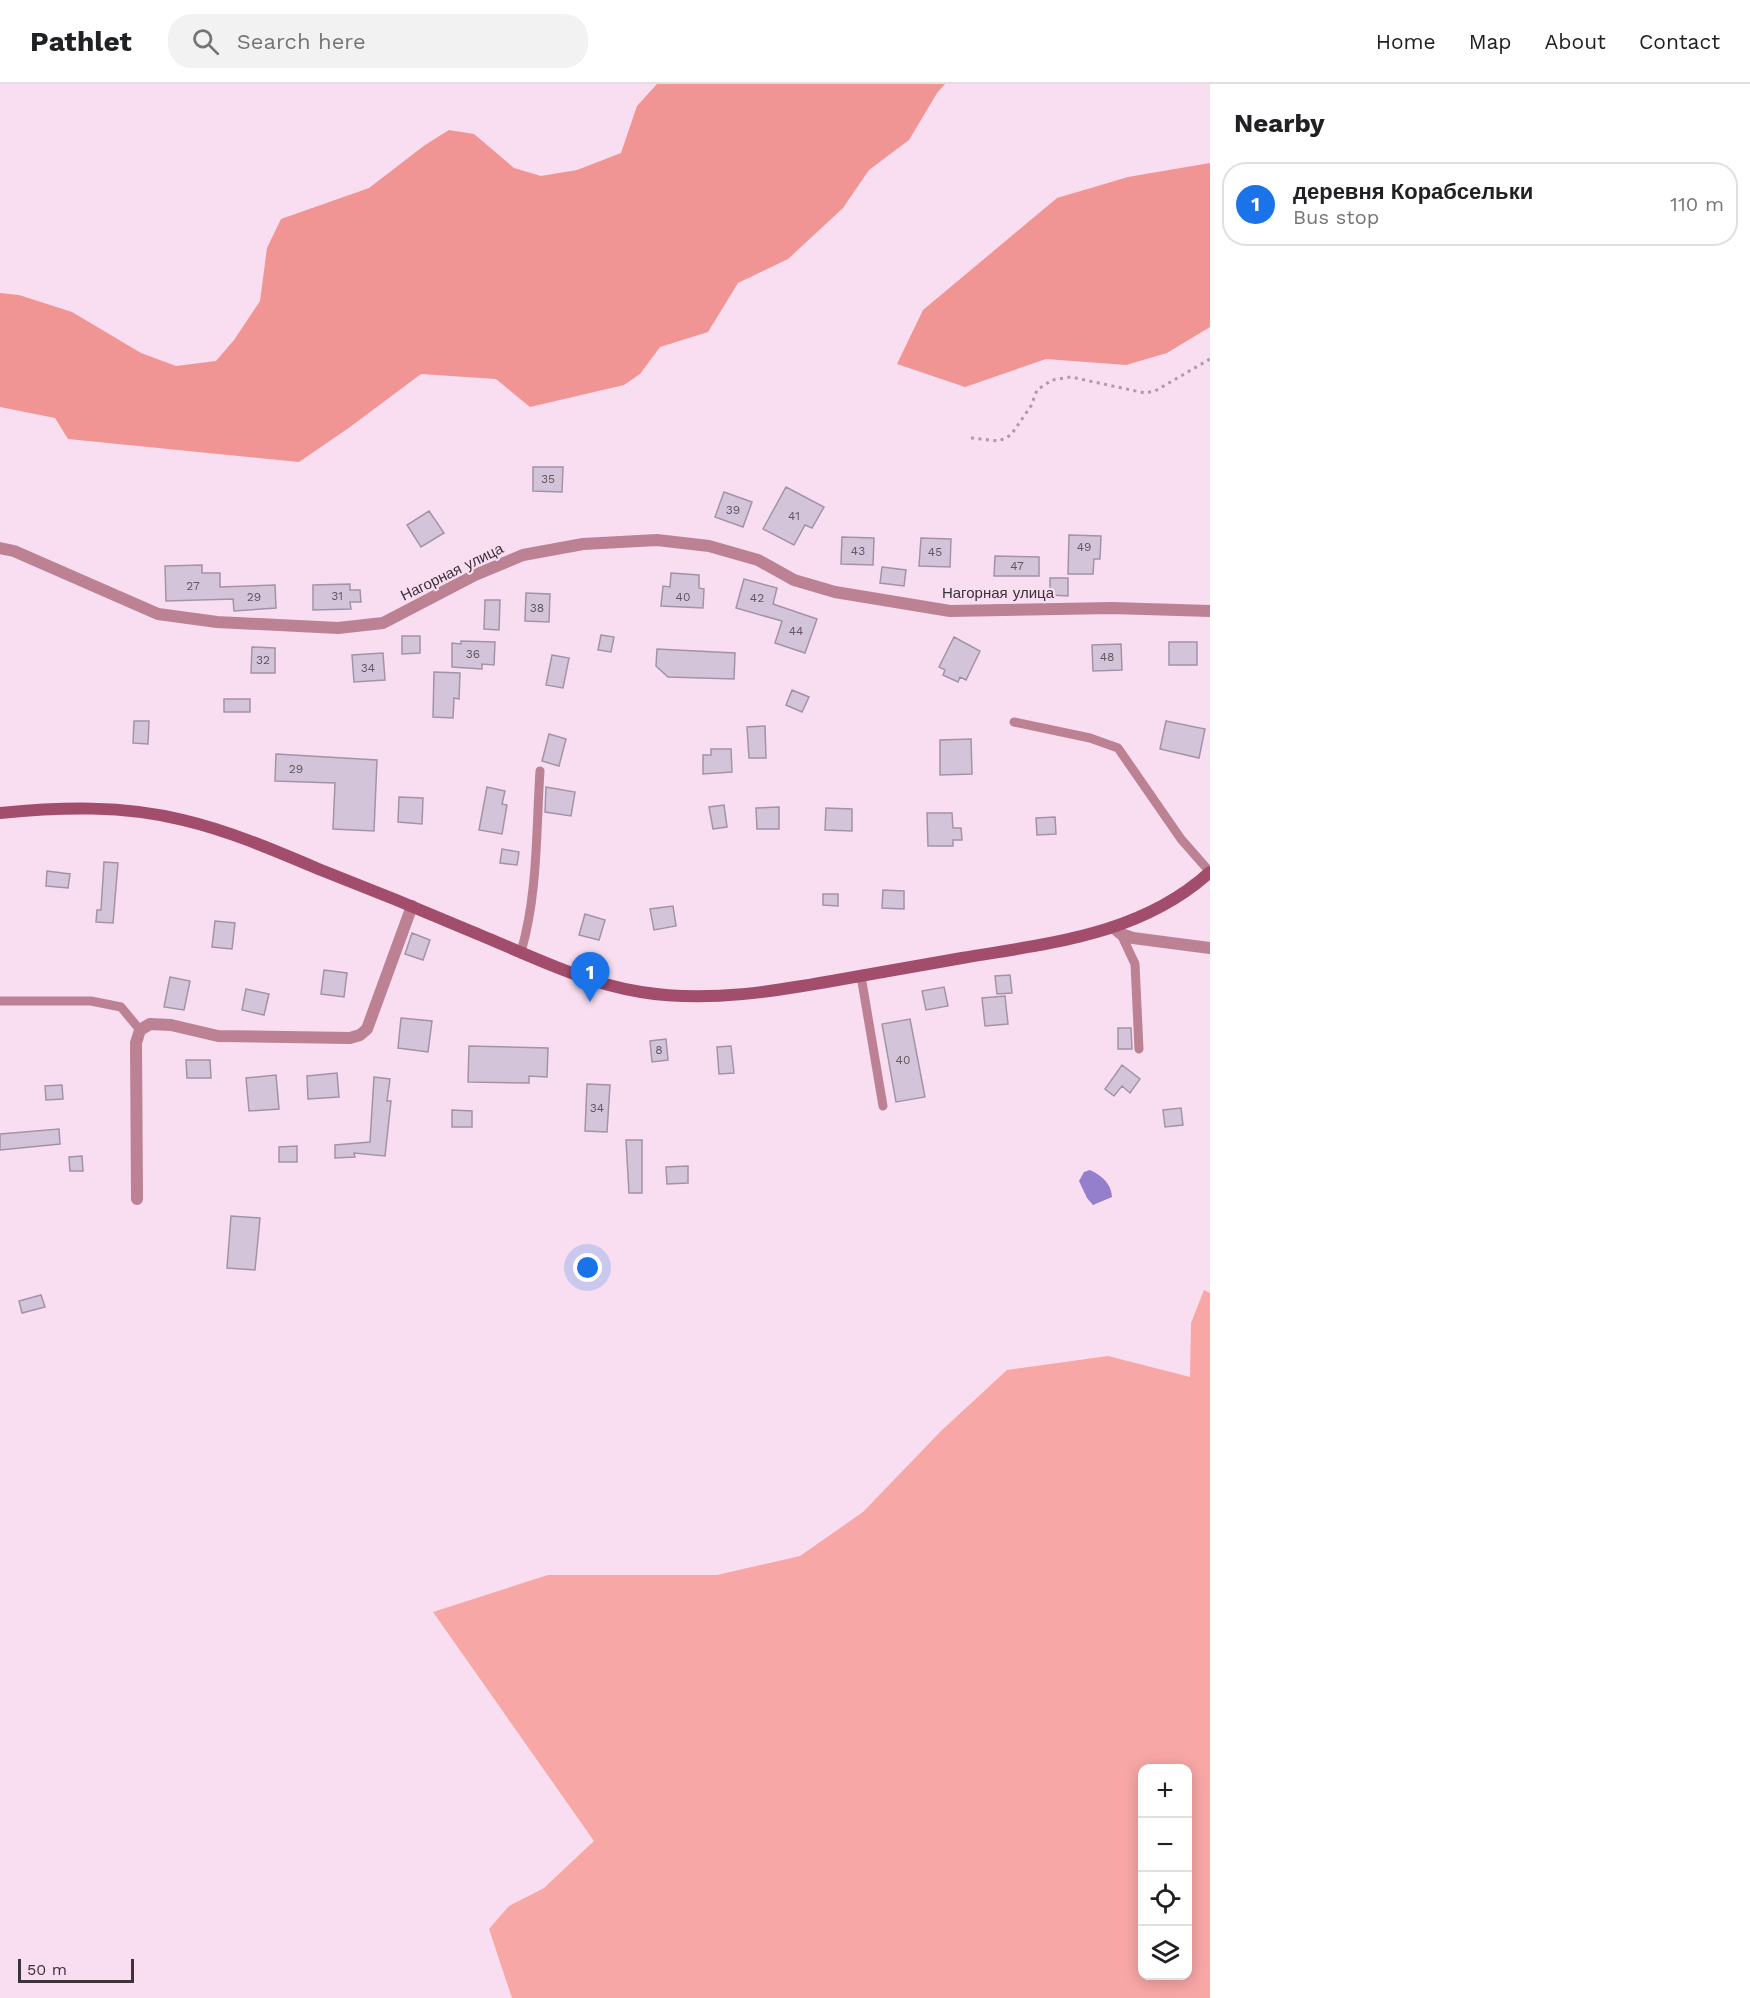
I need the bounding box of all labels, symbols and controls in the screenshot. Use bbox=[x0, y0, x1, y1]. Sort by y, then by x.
search box bbox=[168, 14, 588, 68]
text: Pathlet bbox=[30, 25, 132, 58]
icon: search bbox=[189, 25, 222, 58]
text: Search here bbox=[237, 29, 366, 54]
text: Home bbox=[1376, 29, 1436, 54]
text: Map bbox=[1469, 29, 1512, 54]
text: About bbox=[1545, 29, 1606, 54]
text: Contact bbox=[1639, 29, 1720, 54]
text: Nearby bbox=[1234, 108, 1325, 138]
text: деревня Корабсельки bbox=[1293, 179, 1533, 204]
text: 1 bbox=[1251, 192, 1260, 216]
text: 110 m bbox=[1670, 192, 1724, 216]
text: Bus stop bbox=[1293, 205, 1379, 229]
house number: 35 bbox=[541, 472, 555, 486]
house number: 39 bbox=[726, 503, 740, 517]
house number: 41 bbox=[788, 509, 800, 523]
street label: Нагорная улица bbox=[398, 539, 507, 605]
house number: 49 bbox=[1077, 540, 1091, 554]
house number: 43 bbox=[851, 544, 865, 558]
house number: 45 bbox=[928, 545, 942, 559]
house number: 47 bbox=[1010, 559, 1024, 573]
house number: 27 bbox=[186, 579, 200, 593]
street label: Нагорная улица bbox=[942, 584, 1055, 602]
house number: 31 bbox=[331, 589, 343, 603]
house number: 29 bbox=[247, 590, 261, 604]
house number: 40 bbox=[676, 590, 690, 604]
house number: 42 bbox=[750, 591, 764, 605]
house number: 38 bbox=[530, 601, 544, 615]
house number: 44 bbox=[789, 624, 803, 638]
house number: 36 bbox=[466, 647, 480, 661]
house number: 48 bbox=[1100, 650, 1114, 664]
house number: 32 bbox=[256, 653, 270, 667]
house number: 34 bbox=[361, 661, 375, 675]
house number: 29 bbox=[289, 762, 303, 776]
pin: 1 bbox=[570, 952, 610, 1002]
house number: 8 bbox=[655, 1043, 663, 1057]
house number: 40 bbox=[896, 1053, 910, 1067]
house number: 34 bbox=[590, 1101, 604, 1115]
your location bbox=[573, 1253, 602, 1282]
map controls bbox=[1138, 1764, 1192, 1980]
button: + bbox=[1138, 1764, 1192, 1818]
button: − bbox=[1138, 1818, 1192, 1872]
button: locate bbox=[1138, 1872, 1192, 1926]
button: layers bbox=[1138, 1926, 1192, 1980]
scale bar bbox=[18, 1956, 134, 1984]
text: 50 m bbox=[27, 1960, 67, 1979]

